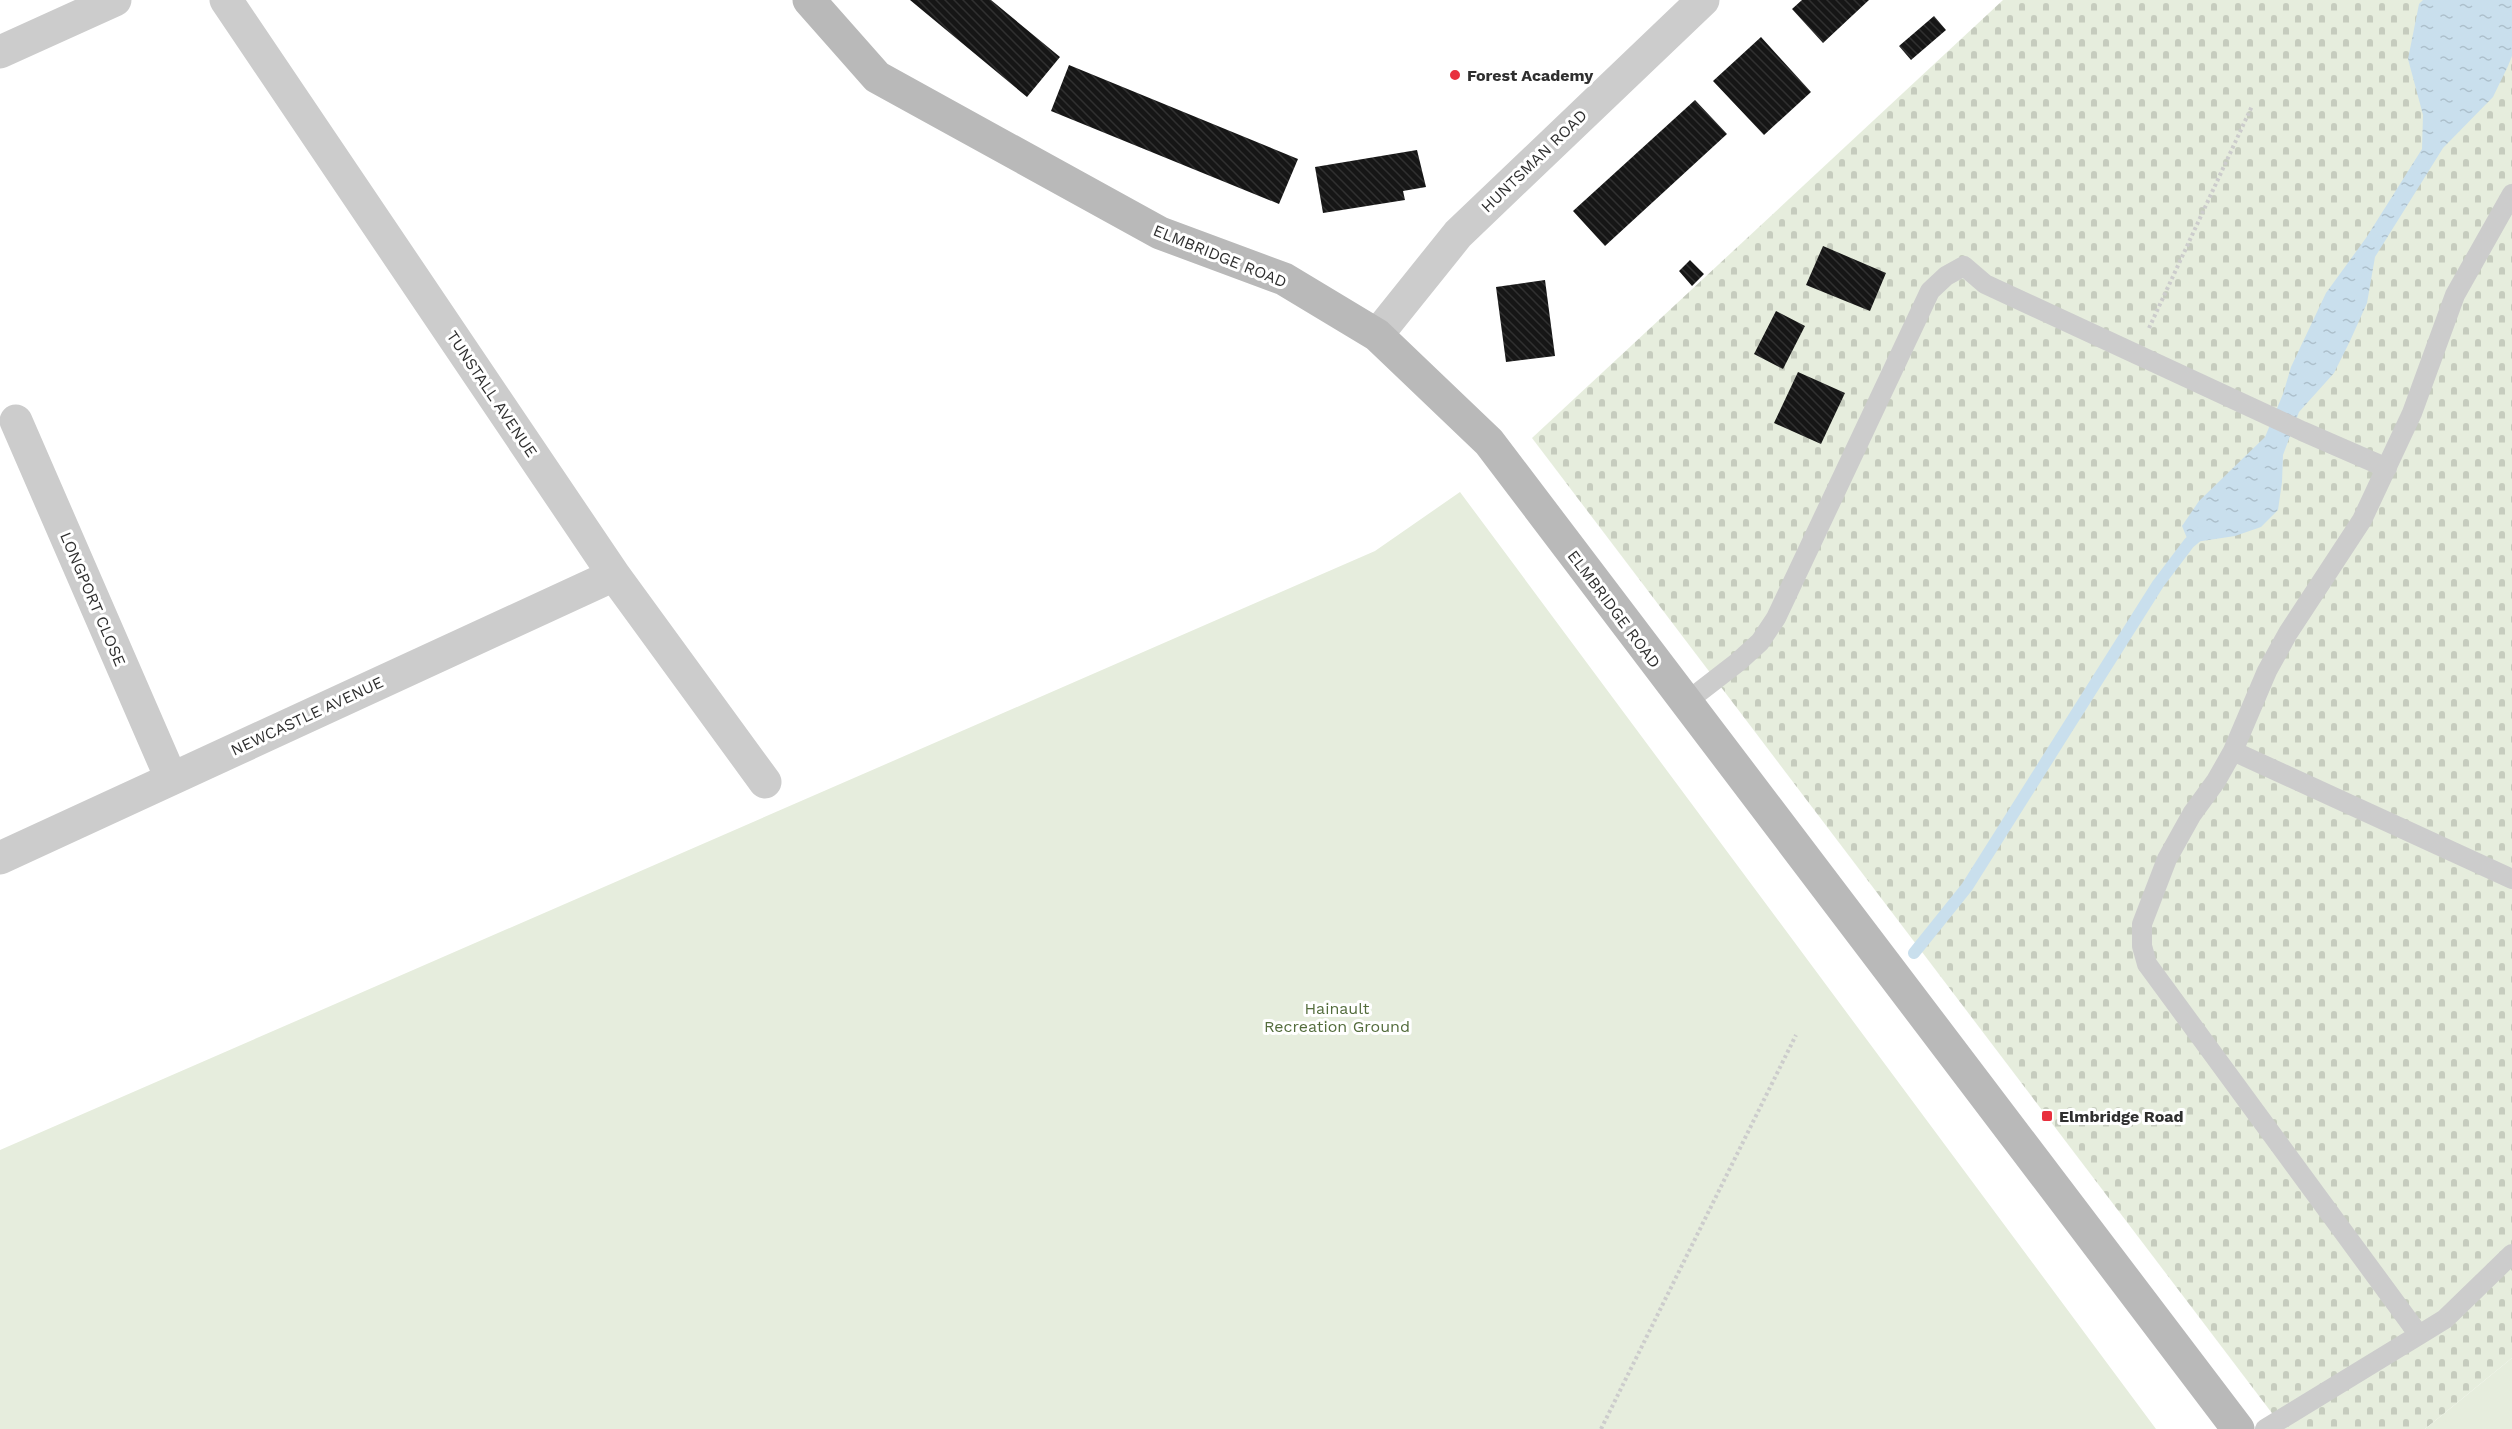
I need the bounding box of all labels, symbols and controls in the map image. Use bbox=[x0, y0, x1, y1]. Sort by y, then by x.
place label: Forest Academy bbox=[1467, 66, 1594, 85]
marker: Forest Academy bbox=[1448, 68, 1462, 82]
street label: HUNTSMAN ROAD bbox=[1477, 106, 1591, 216]
street label: ELMBRIDGE ROAD bbox=[1150, 221, 1290, 291]
street label: TUNSTALL AVENUE bbox=[443, 327, 541, 461]
street label: LONGPORT CLOSE bbox=[56, 529, 130, 669]
street label: ELMBRIDGE ROAD bbox=[1564, 546, 1664, 672]
street label: NEWCASTLE AVENUE bbox=[228, 672, 386, 760]
park label: Hainault Recreation Ground bbox=[1264, 999, 1410, 1036]
place label: Elmbridge Road bbox=[2059, 1107, 2183, 1126]
marker: Elmbridge Road bbox=[2040, 1109, 2054, 1123]

